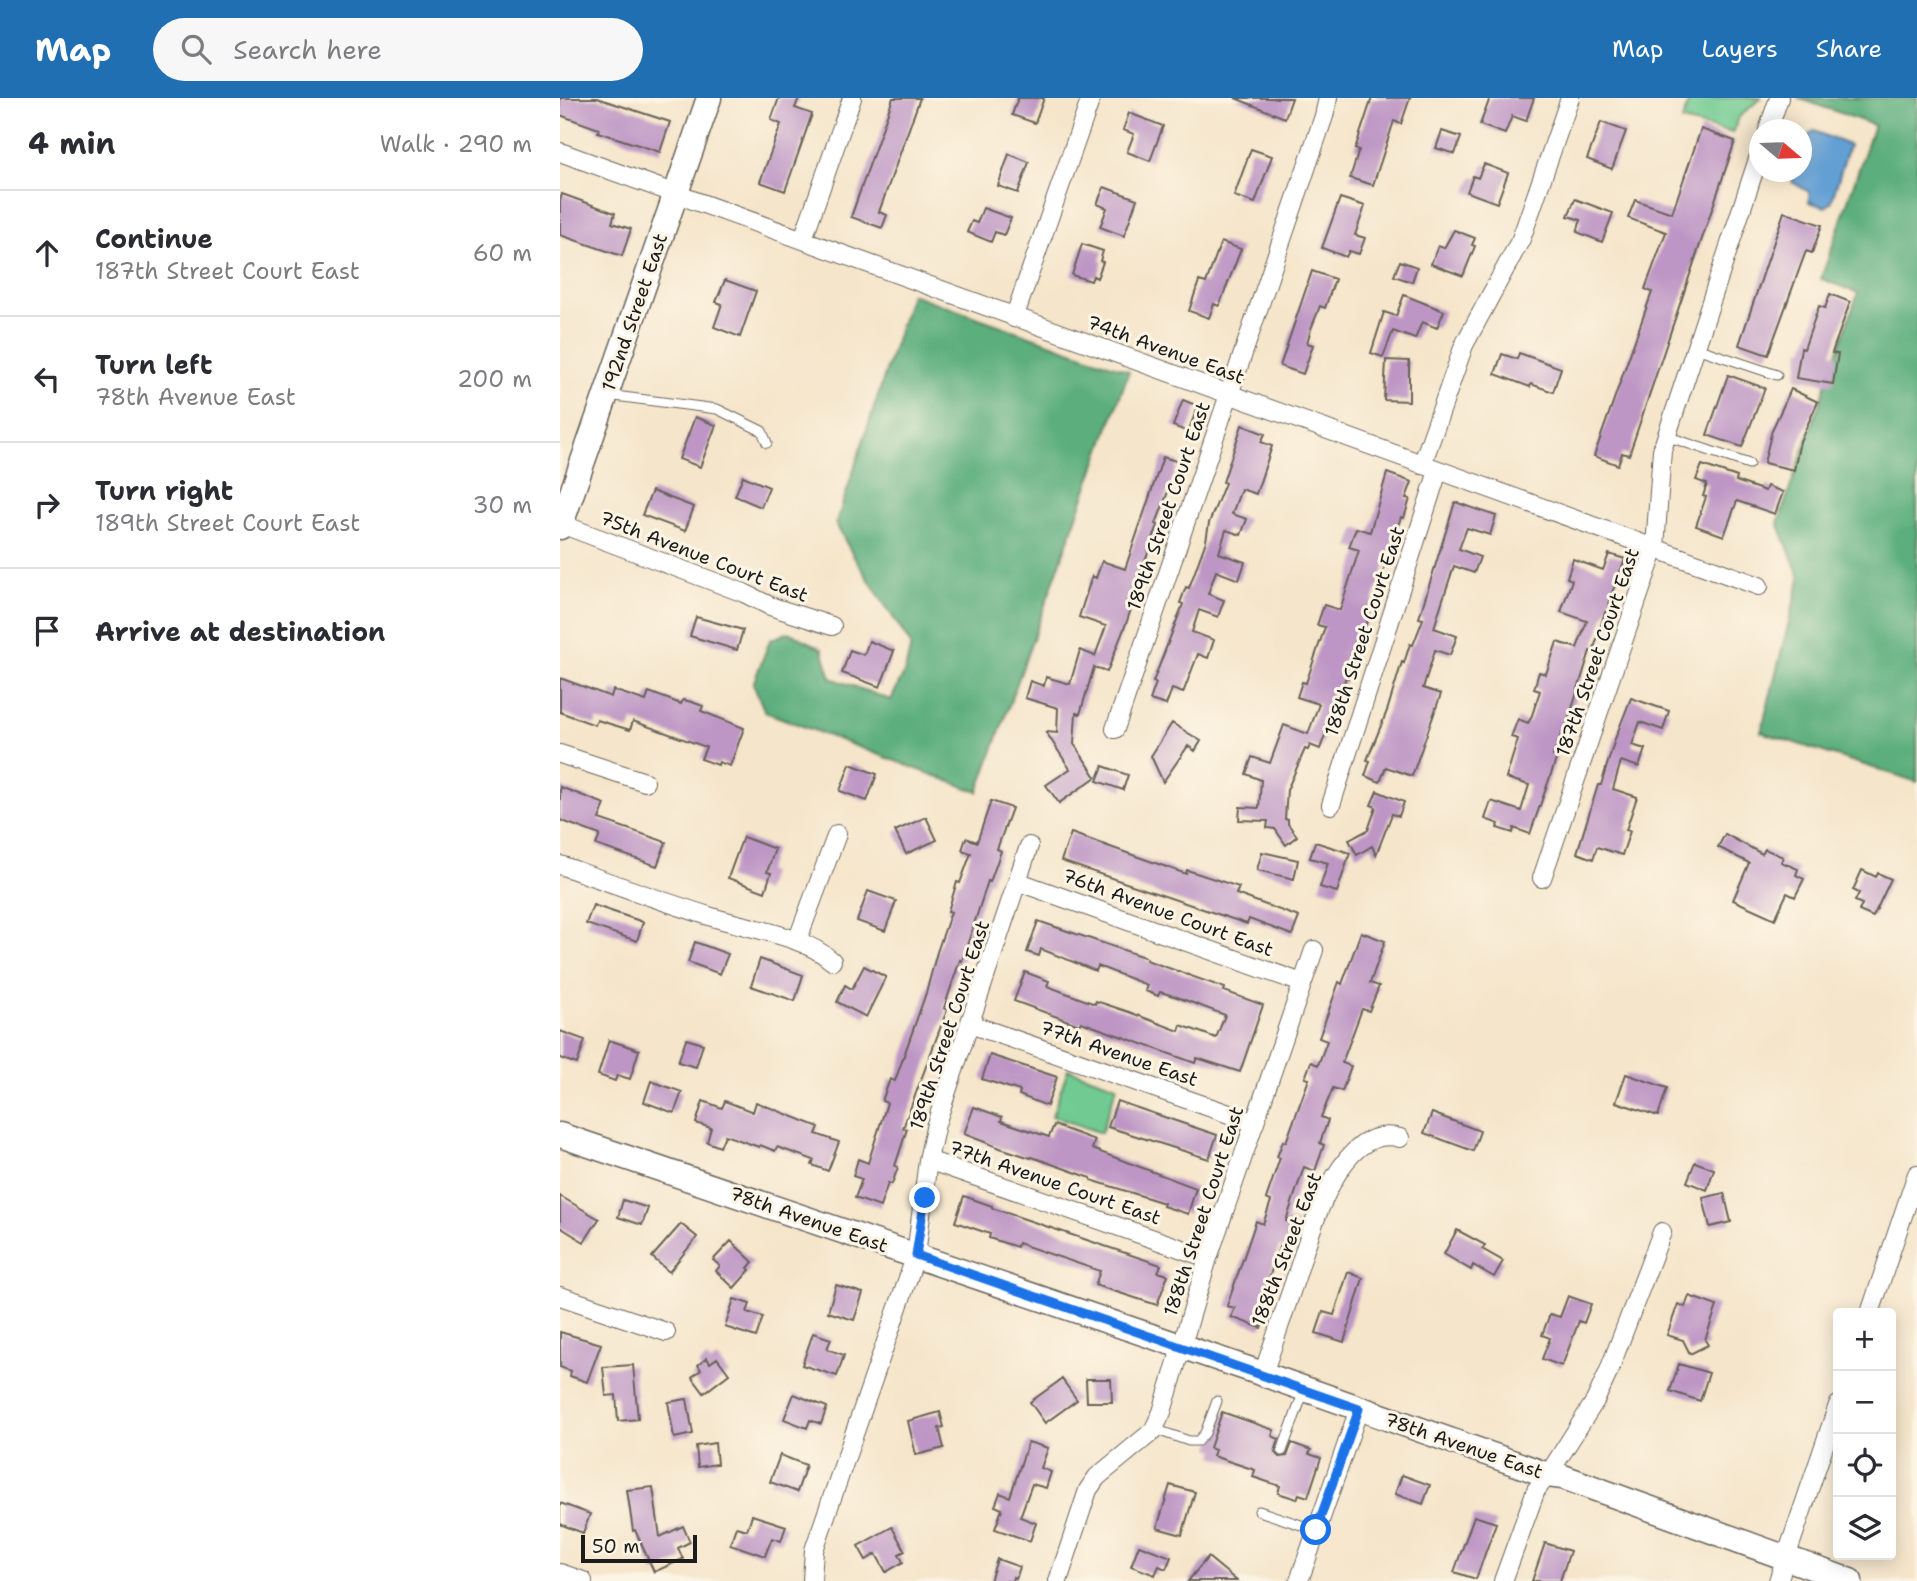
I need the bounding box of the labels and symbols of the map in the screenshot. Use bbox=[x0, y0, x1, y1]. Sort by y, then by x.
north arrow bbox=[1749, 119, 1812, 182]
street label: 192nd Street East bbox=[596, 230, 673, 394]
street label: 74th Avenue East bbox=[1084, 309, 1248, 390]
street label: 189th Street Court East bbox=[1121, 399, 1216, 614]
street label: 75th Avenue Court East bbox=[596, 505, 812, 608]
street label: 188th Street Court East bbox=[1319, 523, 1410, 739]
street label: 187th Street Court East bbox=[1550, 545, 1645, 760]
street label: 76th Avenue Court East bbox=[1059, 863, 1277, 962]
street label: 189th Street Court East bbox=[904, 917, 995, 1133]
street label: 77th Avenue East bbox=[1036, 1015, 1201, 1092]
street label: 188th Street Court East bbox=[1158, 1103, 1249, 1319]
street label: 77th Avenue Court East bbox=[946, 1134, 1164, 1230]
street label: 188th Street East bbox=[1246, 1169, 1327, 1330]
street label: 78th Avenue East bbox=[726, 1181, 891, 1258]
route end bbox=[909, 1182, 940, 1213]
street label: 78th Avenue East bbox=[1381, 1407, 1546, 1484]
route start bbox=[1300, 1514, 1331, 1545]
scale bar bbox=[581, 1532, 696, 1564]

